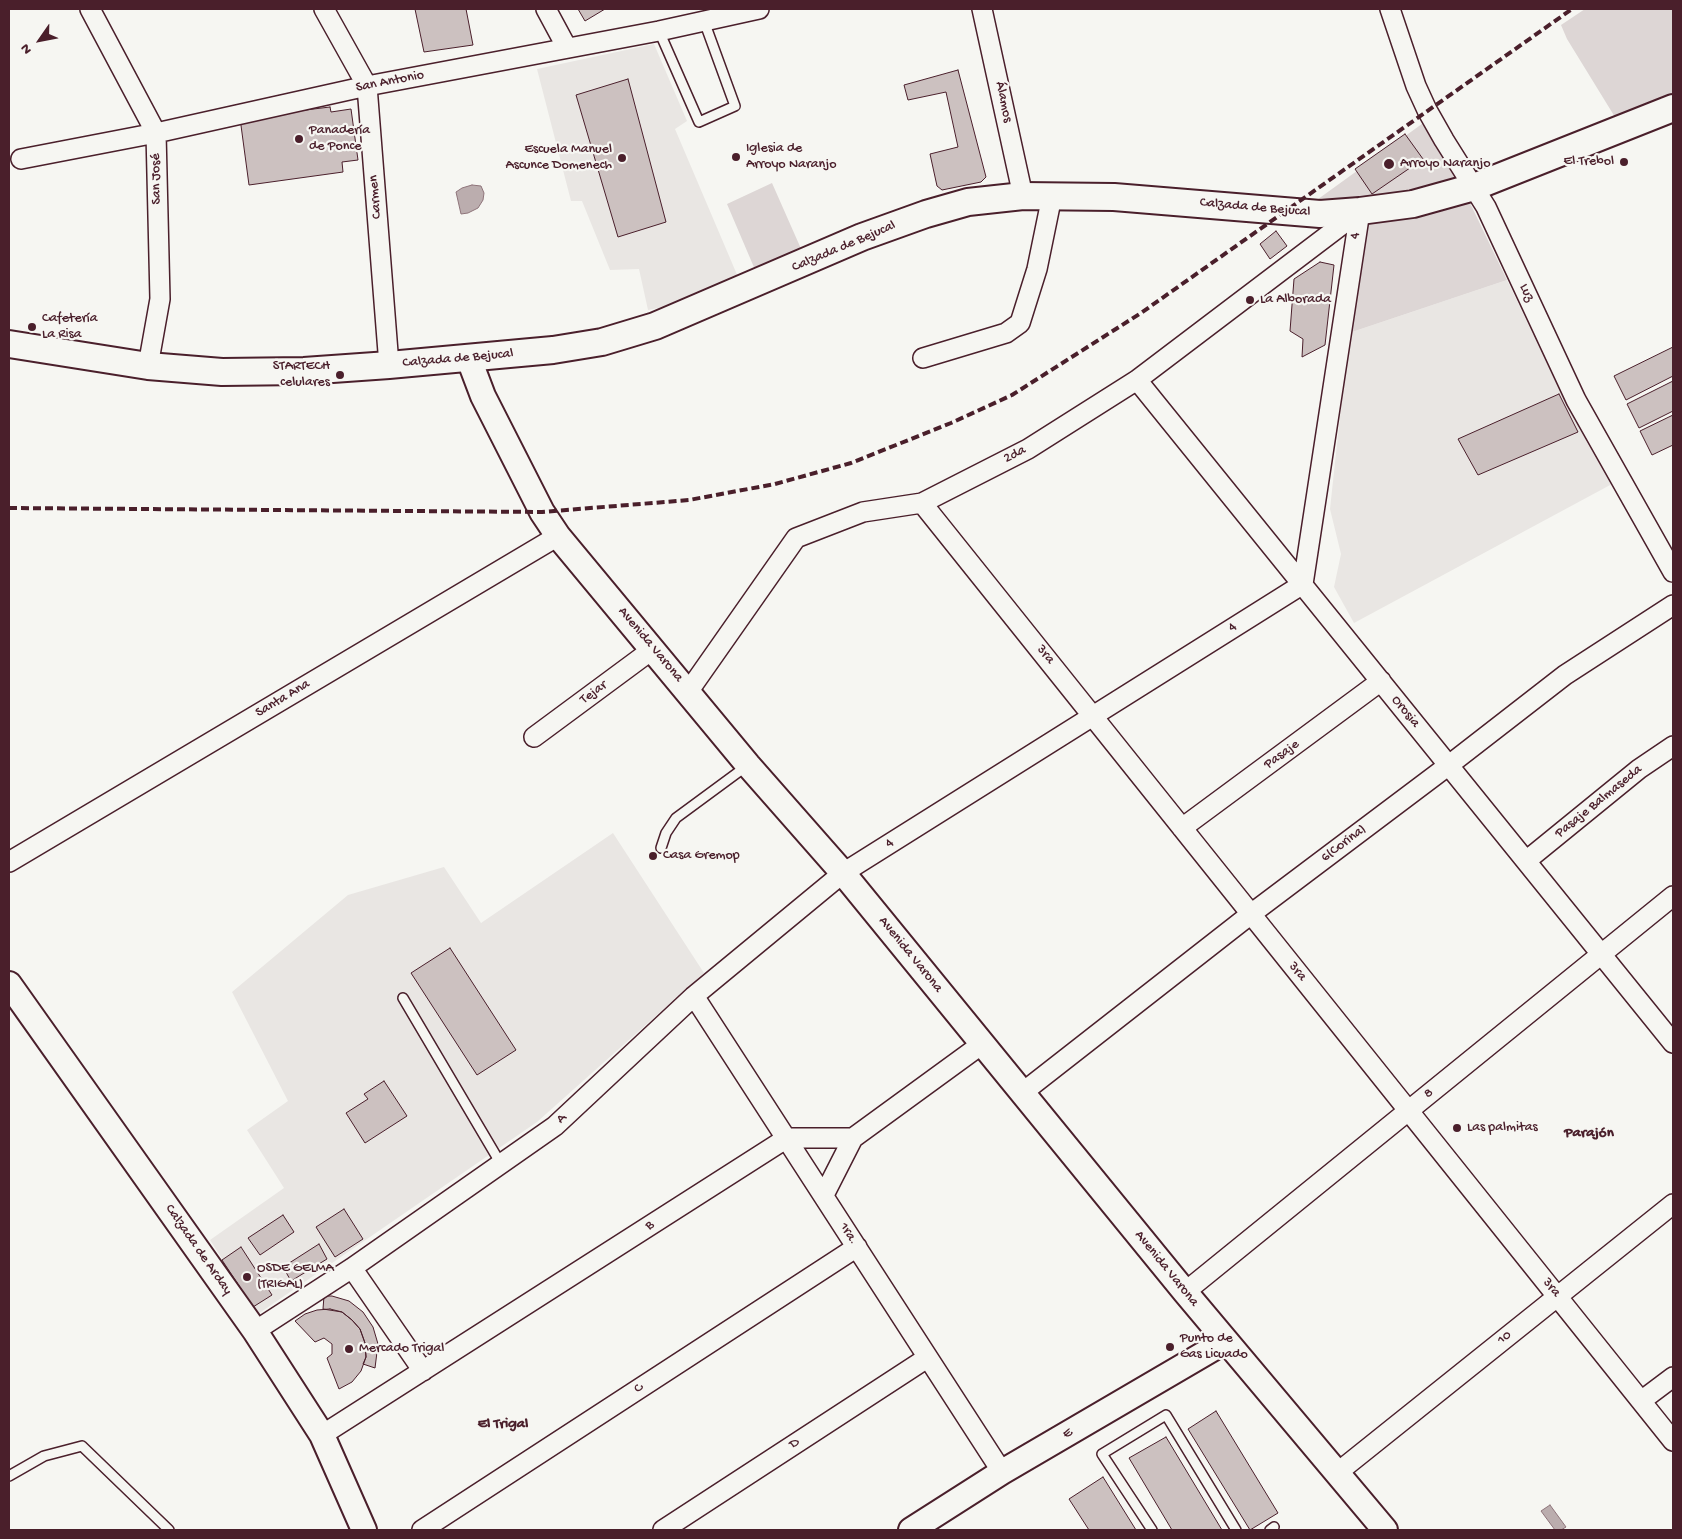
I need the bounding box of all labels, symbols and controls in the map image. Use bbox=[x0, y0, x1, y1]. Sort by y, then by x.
north arrow bbox=[15, 15, 65, 65]
text: N bbox=[17, 40, 37, 57]
street label: San Antonio bbox=[354, 67, 426, 97]
street label: Álamos bbox=[990, 80, 1016, 124]
place label: Panadería de Ponce bbox=[309, 123, 370, 156]
marker: Panadería de Ponce bbox=[293, 133, 305, 145]
place label: Iglesia de Arroyo Naranjo bbox=[746, 141, 837, 174]
place label: Escuela Manuel Ascunce Domenech bbox=[506, 142, 612, 174]
marker: Iglesia de Arroyo Naranjo bbox=[730, 151, 742, 163]
marker: Escuela Manuel Ascunce Domenech bbox=[616, 152, 628, 164]
street label: San José bbox=[148, 153, 166, 205]
place label: El Trebol bbox=[1564, 154, 1614, 170]
place label: Arroyo Naranjo bbox=[1400, 156, 1491, 172]
marker: El Trebol bbox=[1618, 156, 1630, 168]
marker: Arroyo Naranjo bbox=[1382, 157, 1396, 171]
street label: Carmen bbox=[366, 174, 386, 220]
street label: Calzada de Bejucal bbox=[1199, 195, 1311, 221]
street label: Calzada de Bejucal bbox=[790, 218, 898, 276]
street label: 4 bbox=[1347, 231, 1365, 241]
street label: Luz bbox=[1515, 281, 1537, 305]
place label: La Alborada bbox=[1260, 292, 1331, 308]
marker: La Alborada bbox=[1244, 294, 1256, 306]
place label: Cafetería La Risa bbox=[42, 311, 98, 344]
marker: Cafetería La Risa bbox=[26, 321, 38, 333]
street label: Calzada de Bejucal bbox=[402, 346, 514, 372]
place label: STARTECH celulares bbox=[273, 359, 330, 392]
marker: STARTECH celulares bbox=[334, 369, 346, 381]
street label: 2da bbox=[1001, 442, 1029, 468]
street label: Avenida Varona bbox=[614, 604, 686, 686]
street label: 4 bbox=[1226, 619, 1240, 637]
street label: 3ra bbox=[1032, 642, 1058, 668]
street label: Santa Ana bbox=[253, 676, 313, 722]
street label: Tejar bbox=[577, 678, 611, 708]
street label: Orosia bbox=[1387, 692, 1423, 732]
street label: Pasaje bbox=[1261, 737, 1303, 773]
street label: Pasaje Balmaseda bbox=[1552, 762, 1646, 842]
street label: 6(Corina) bbox=[1318, 822, 1370, 866]
street label: 4 bbox=[883, 835, 897, 853]
place label: Casa Gremop bbox=[663, 848, 740, 864]
marker: Casa Gremop bbox=[647, 850, 659, 862]
street label: Avenida Varona bbox=[874, 914, 946, 996]
street label: 3ra bbox=[1284, 959, 1310, 985]
street label: 8 bbox=[1421, 1085, 1437, 1103]
street label: A bbox=[553, 1110, 571, 1128]
place label: Las palmitas bbox=[1467, 1120, 1538, 1136]
marker: Las palmitas bbox=[1451, 1122, 1463, 1134]
district label: Parajón bbox=[1564, 1125, 1614, 1143]
street label: Calzada de Arday bbox=[161, 1202, 235, 1298]
street label: B bbox=[642, 1217, 658, 1235]
street label: 1ra. bbox=[835, 1220, 861, 1248]
street label: Avenida Varona bbox=[1130, 1228, 1202, 1310]
place label: OSDE GELMA (TRIGAL) bbox=[257, 1261, 334, 1294]
marker: OSDE GELMA (TRIGAL) bbox=[241, 1271, 253, 1283]
street label: 3ra bbox=[1538, 1275, 1564, 1301]
street label: 10 bbox=[1494, 1327, 1516, 1349]
place label: Punto de Gas Licuado bbox=[1180, 1331, 1248, 1364]
place label: Mercado Trigal bbox=[359, 1341, 444, 1357]
marker: Punto de Gas Licuado bbox=[1164, 1341, 1176, 1353]
marker: Mercado Trigal bbox=[343, 1343, 355, 1355]
street label: C bbox=[631, 1380, 647, 1398]
district label: El Trigal bbox=[478, 1416, 528, 1434]
street label: E bbox=[1060, 1425, 1076, 1443]
street label: D bbox=[787, 1434, 803, 1454]

